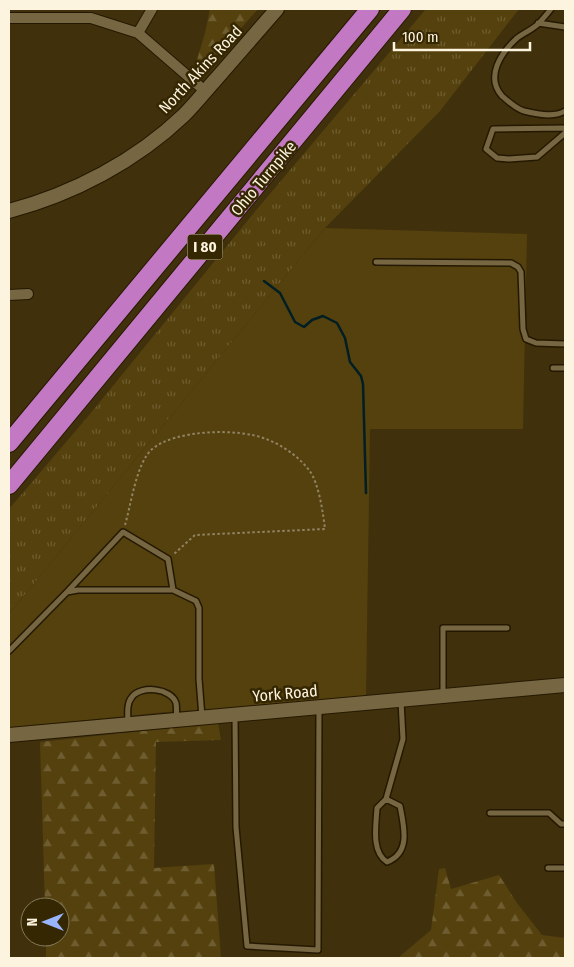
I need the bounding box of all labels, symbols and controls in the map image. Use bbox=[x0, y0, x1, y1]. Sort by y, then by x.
scale bar bbox=[394, 20, 530, 52]
street label: North Akins Road bbox=[155, 21, 246, 117]
text: 100 m bbox=[402, 28, 439, 46]
street label: Ohio Turnpike bbox=[227, 137, 300, 220]
road number: I 80 bbox=[188, 234, 222, 260]
street label: York Road bbox=[252, 681, 318, 706]
north arrow bbox=[20, 897, 70, 947]
text: N bbox=[24, 918, 41, 926]

